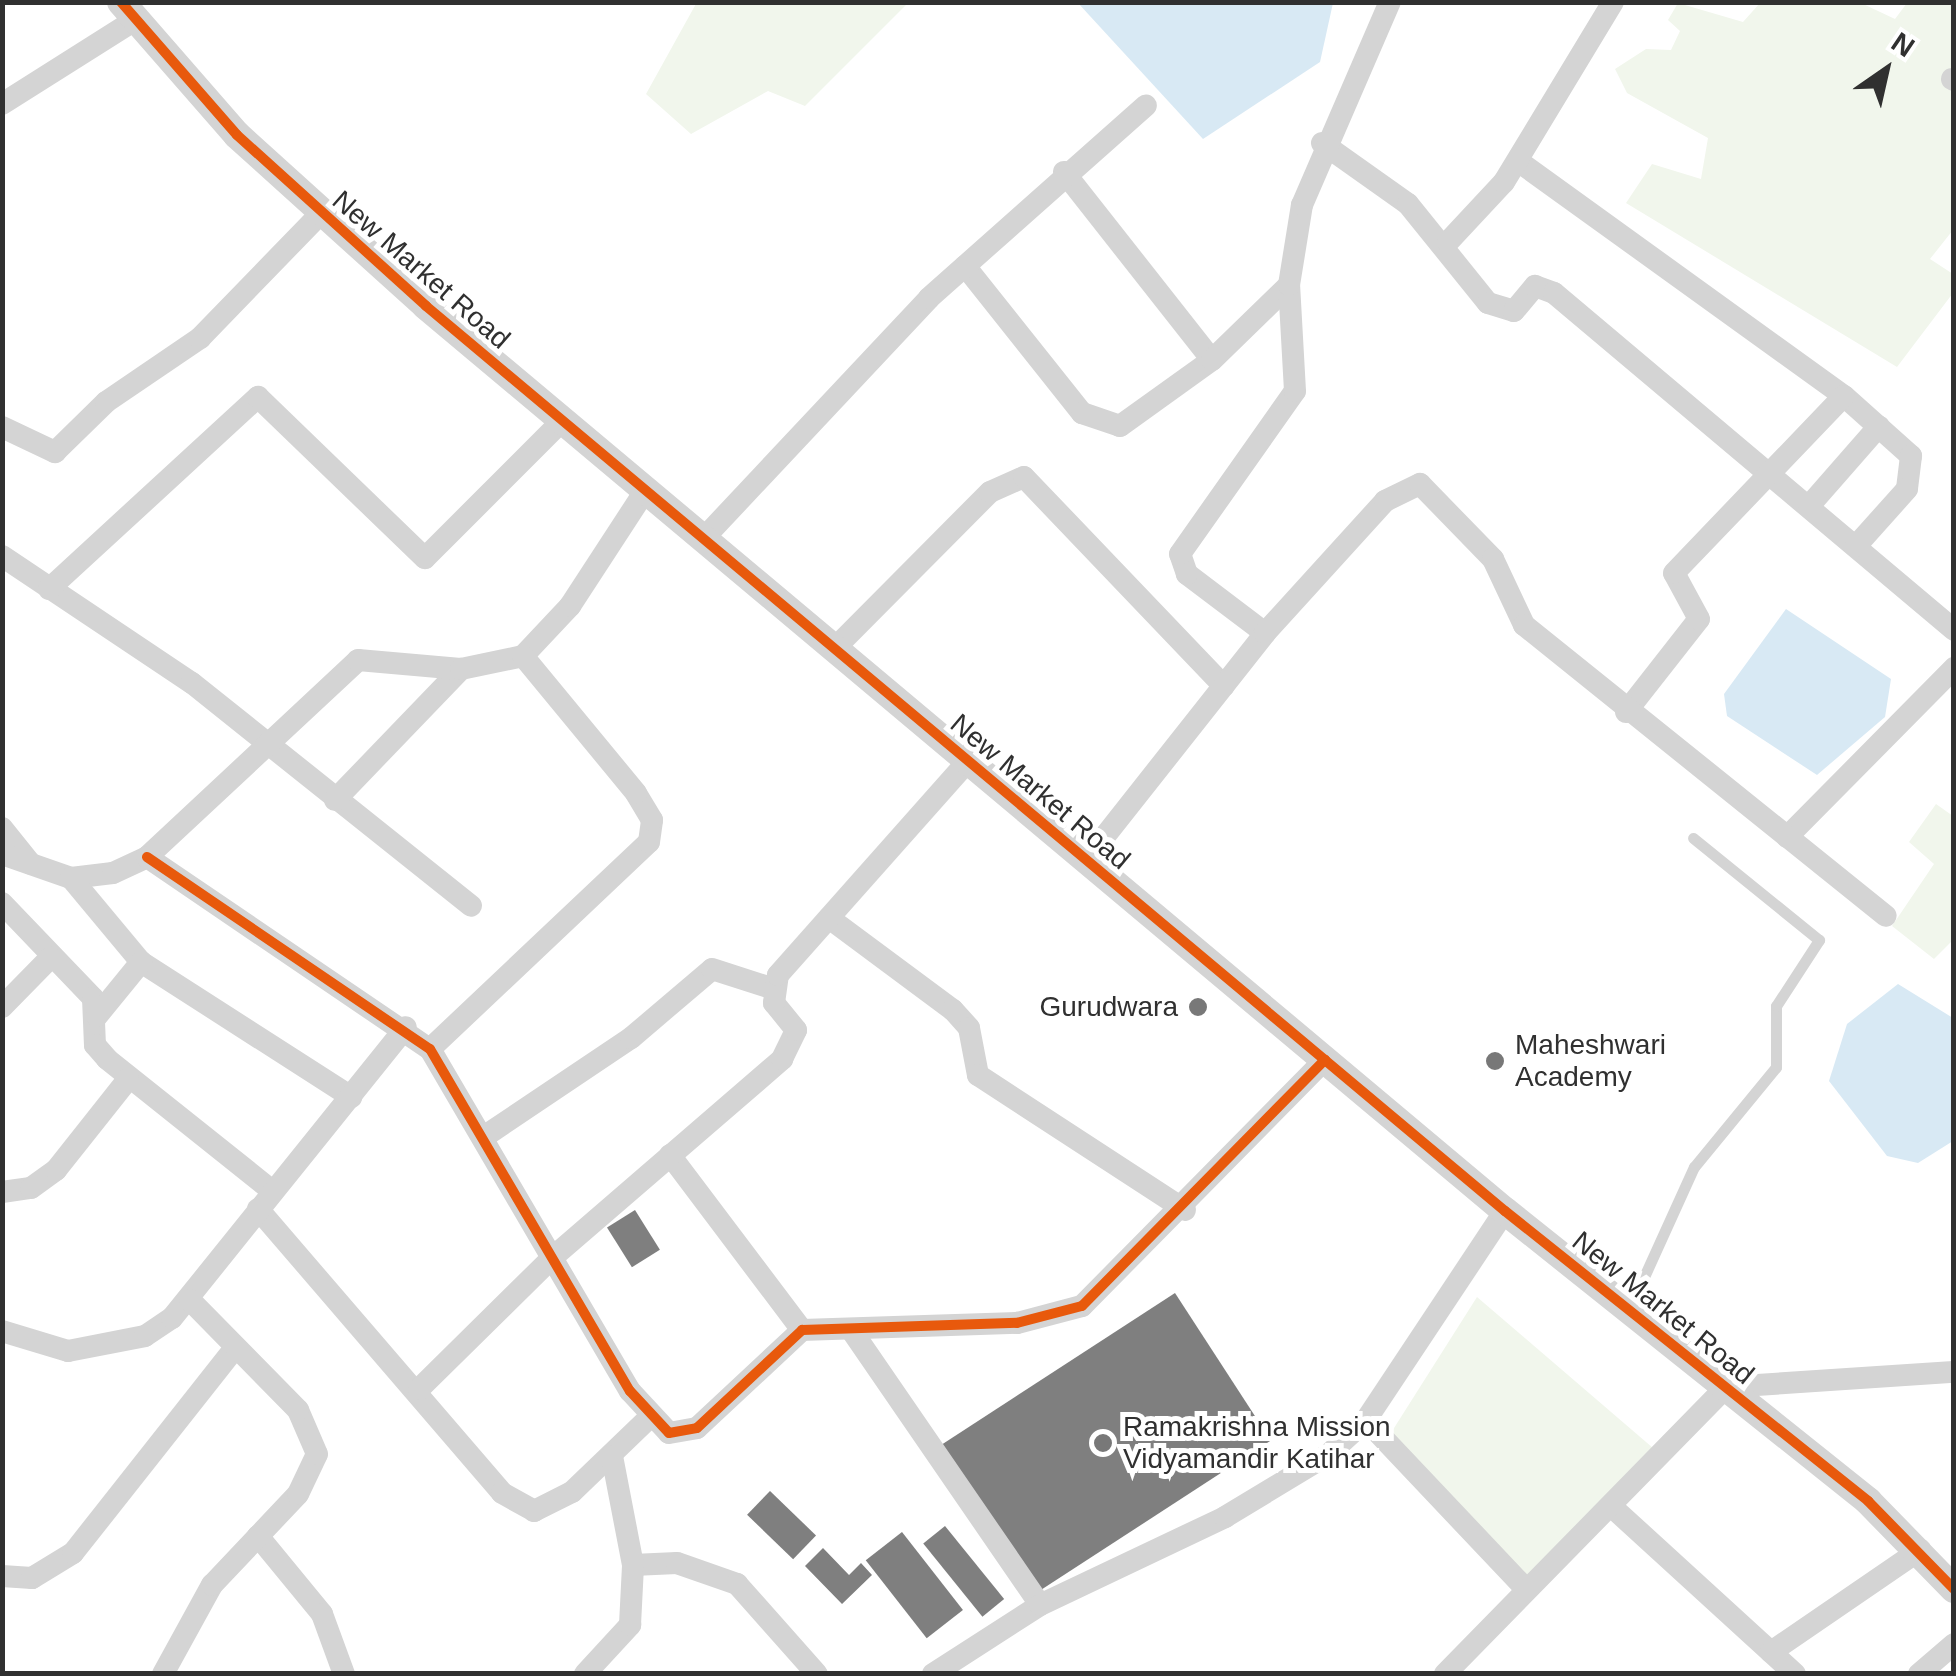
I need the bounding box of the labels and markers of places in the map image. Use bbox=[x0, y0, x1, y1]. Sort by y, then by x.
place label: Gurudwara bbox=[1039, 990, 1178, 1024]
marker: Gurudwara bbox=[1187, 996, 1209, 1018]
place label: Maheshwari Academy bbox=[1515, 1028, 1666, 1094]
marker: Maheshwari Academy bbox=[1484, 1050, 1506, 1072]
place label: Ramakrishna Mission Vidyamandir Katihar bbox=[1123, 1410, 1391, 1476]
marker: Ramakrishna Mission Vidyamandir Katihar bbox=[1092, 1432, 1114, 1454]

